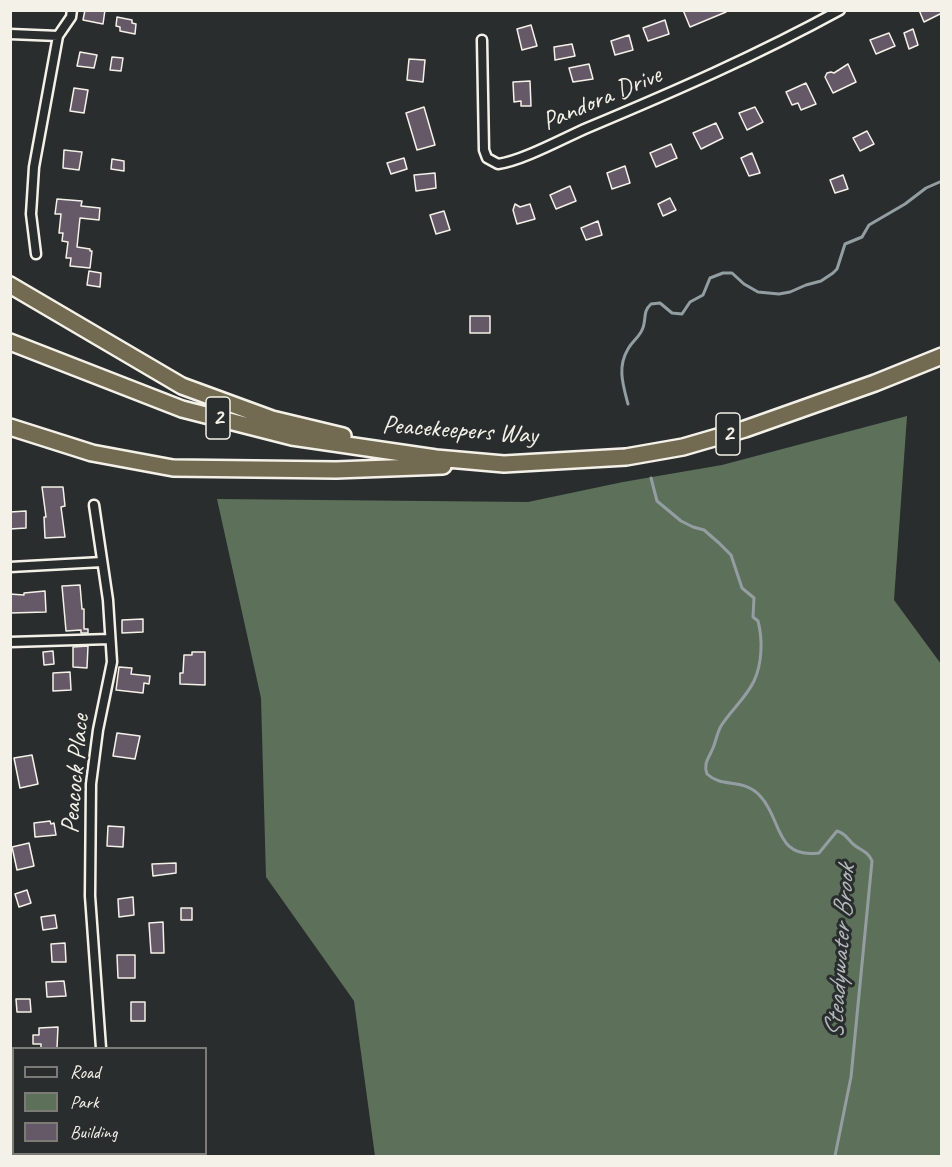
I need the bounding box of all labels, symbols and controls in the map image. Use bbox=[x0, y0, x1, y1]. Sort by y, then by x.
street label: Pandora Drive bbox=[538, 60, 666, 138]
road number: 2 bbox=[206, 397, 230, 439]
street label: Peacekeepers Way bbox=[381, 410, 539, 452]
road number: 2 bbox=[716, 413, 740, 455]
street label: Peacock Place bbox=[55, 713, 97, 835]
water label: Steadywater Brook bbox=[819, 864, 863, 1040]
legend bbox=[12, 1047, 207, 1155]
text: Road bbox=[70, 1061, 100, 1083]
text: Park bbox=[70, 1091, 99, 1113]
text: Building bbox=[70, 1121, 117, 1143]

